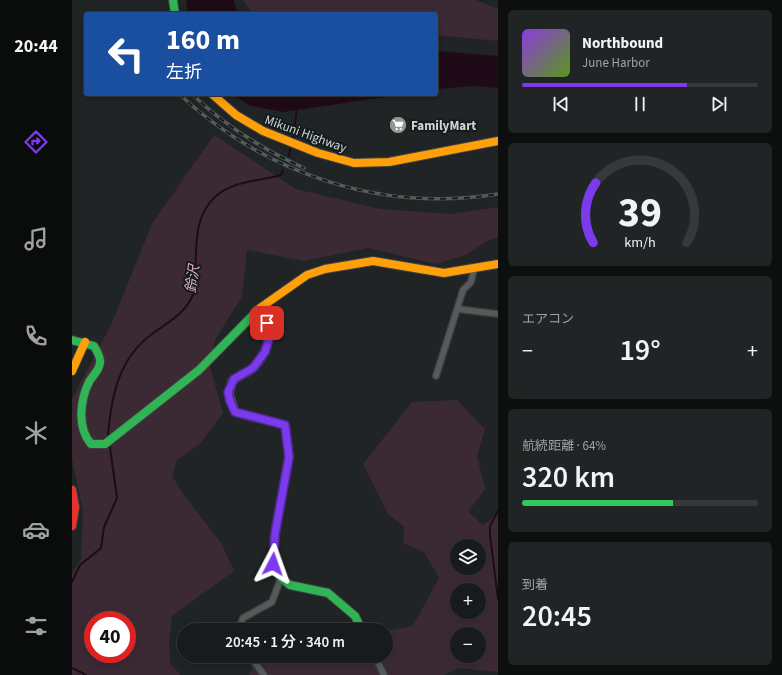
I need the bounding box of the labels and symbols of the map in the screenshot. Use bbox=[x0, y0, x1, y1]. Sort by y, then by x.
street label: Mikuni Highway bbox=[262, 111, 349, 157]
supermarket icon: FamilyMart bbox=[388, 115, 408, 135]
place label: FamilyMart bbox=[411, 117, 476, 135]
water label: 鈴沢 bbox=[181, 262, 205, 294]
pin bbox=[250, 306, 284, 340]
position arrow bbox=[252, 543, 294, 585]
speed limit sign: 40 bbox=[84, 611, 136, 663]

